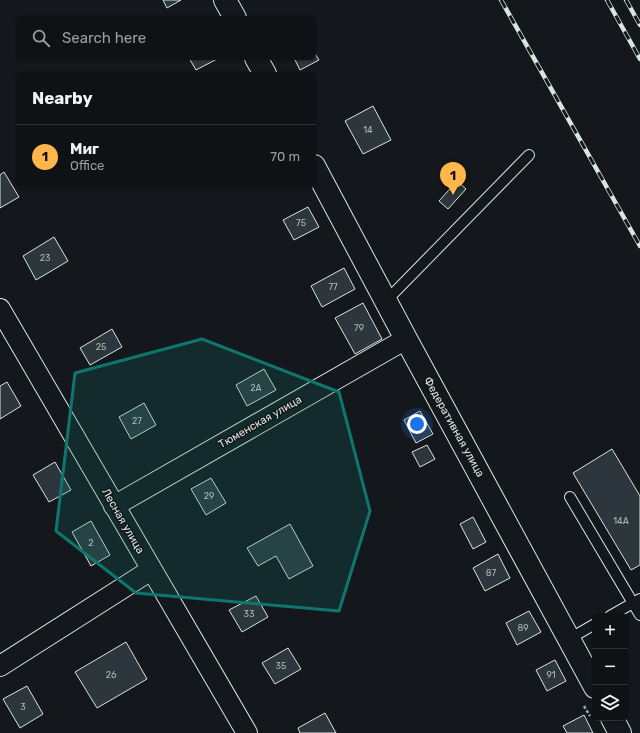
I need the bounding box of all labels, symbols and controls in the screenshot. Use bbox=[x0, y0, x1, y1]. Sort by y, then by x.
search box bbox=[16, 16, 316, 60]
icon: search bbox=[30, 27, 52, 49]
text: Search here bbox=[62, 29, 146, 47]
text: Nearby bbox=[32, 88, 93, 108]
house number: 14 bbox=[363, 125, 373, 135]
text: Миг bbox=[70, 140, 99, 158]
text: 1 bbox=[42, 149, 48, 164]
text: 70 m bbox=[270, 149, 300, 164]
text: Office bbox=[70, 158, 104, 173]
pin: 1 bbox=[440, 162, 466, 195]
house number: 75 bbox=[296, 218, 306, 228]
house number: 23 bbox=[40, 253, 50, 263]
house number: 77 bbox=[328, 282, 338, 292]
house number: 79 bbox=[354, 323, 364, 333]
house number: 25 bbox=[96, 342, 106, 352]
street label: Федеративная улица bbox=[421, 375, 487, 479]
house number: 2А bbox=[250, 383, 262, 393]
street label: Тюменская улица bbox=[216, 393, 304, 451]
your location bbox=[407, 414, 427, 434]
house number: 27 bbox=[132, 416, 142, 426]
street label: Лесная улица bbox=[99, 486, 147, 556]
house number: 29 bbox=[204, 491, 214, 501]
house number: 14А bbox=[613, 516, 629, 526]
house number: 2 bbox=[88, 538, 94, 548]
house number: 87 bbox=[486, 568, 497, 578]
house number: 33 bbox=[244, 609, 254, 619]
map controls bbox=[592, 613, 628, 721]
button: + bbox=[592, 613, 628, 649]
house number: 89 bbox=[517, 623, 529, 633]
button: − bbox=[592, 649, 628, 685]
house number: 35 bbox=[276, 661, 286, 671]
house number: 26 bbox=[106, 670, 117, 680]
house number: 91 bbox=[546, 670, 556, 680]
button: layers bbox=[592, 685, 628, 721]
house number: 3 bbox=[20, 702, 26, 712]

